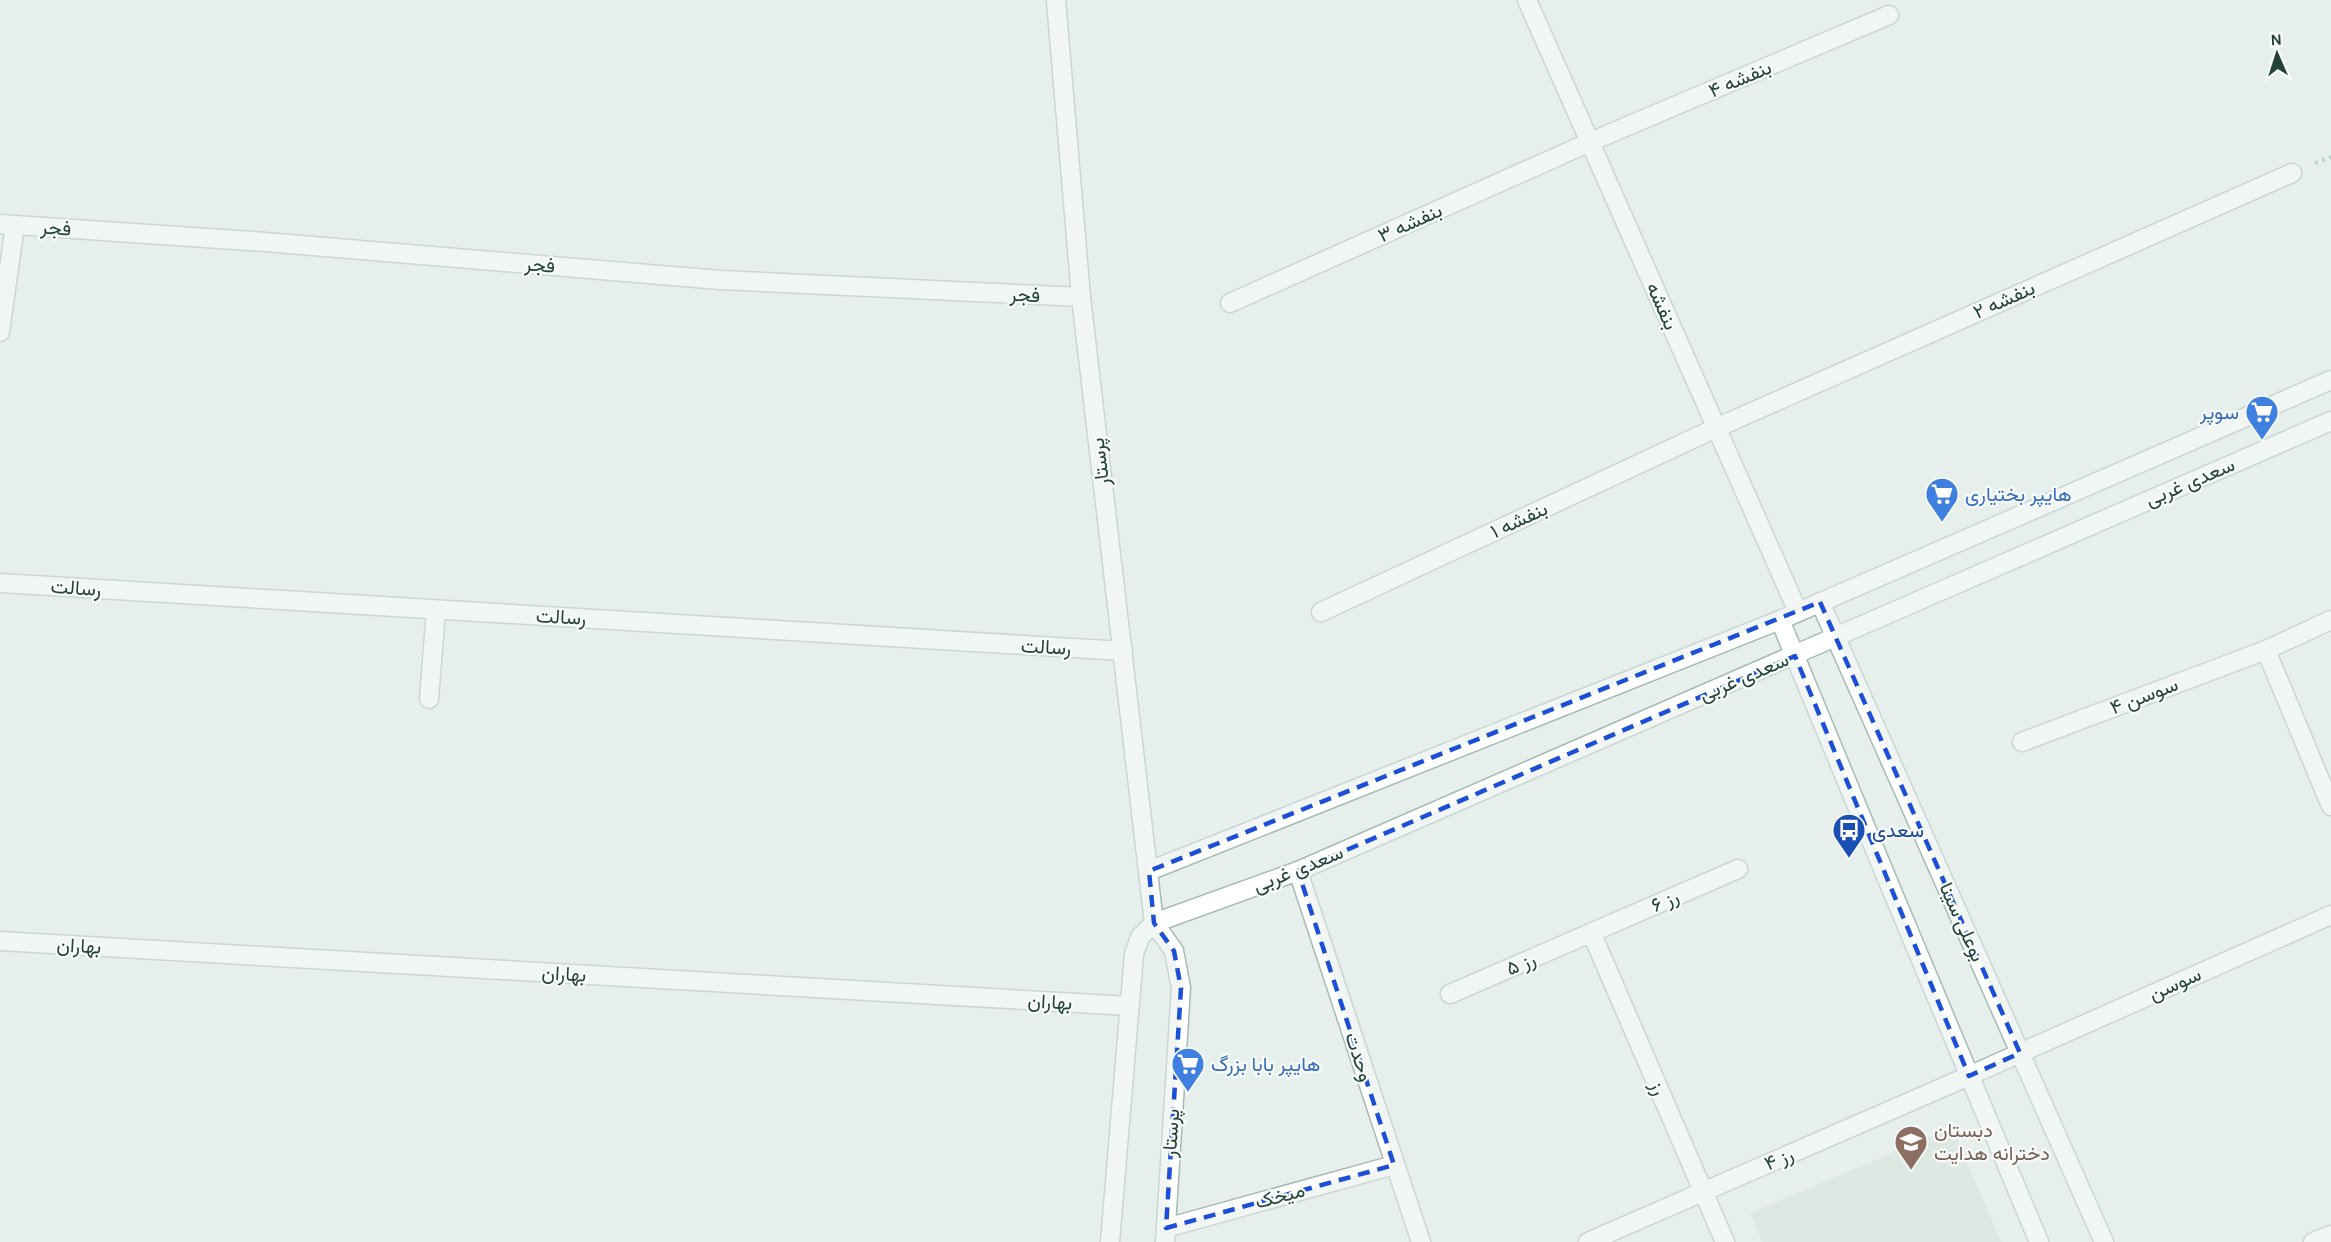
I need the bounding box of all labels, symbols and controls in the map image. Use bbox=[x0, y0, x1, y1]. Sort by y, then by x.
north arrow bbox=[2247, 24, 2307, 84]
text: N bbox=[2270, 30, 2282, 49]
street label: بنفشه ۴ bbox=[1705, 56, 1775, 102]
street label: بنفشه ۳ bbox=[1374, 199, 1446, 247]
street label: فجر bbox=[39, 215, 72, 242]
street label: فجر bbox=[523, 252, 556, 279]
street label: بنفشه ۲ bbox=[1970, 276, 2038, 324]
street label: بنفشه bbox=[1641, 279, 1683, 333]
street label: فجر bbox=[1008, 283, 1041, 308]
supermarket icon: سوپر bbox=[2244, 394, 2280, 441]
place label: سوپر bbox=[2199, 401, 2239, 426]
street label: پرستار bbox=[1086, 436, 1116, 489]
street label: سعدی غربی bbox=[2142, 453, 2239, 512]
supermarket icon: هایپر بختیاری bbox=[1924, 476, 1960, 523]
place label: هایپر بختیاری bbox=[1965, 483, 2072, 508]
street label: بنفشه ۱ bbox=[1487, 497, 1551, 543]
street label: رسالت bbox=[50, 575, 102, 602]
street label: رسالت bbox=[535, 604, 587, 631]
street label: رسالت bbox=[1020, 634, 1072, 661]
street label: سعدی غربی bbox=[1696, 648, 1793, 707]
street label: سوسن ۴ bbox=[2107, 673, 2182, 720]
bus stop icon: سعدی bbox=[1831, 812, 1867, 859]
place label: سعدی bbox=[1872, 819, 1924, 842]
street label: سعدی غربی bbox=[1250, 841, 1347, 898]
street label: بوعلی سینا bbox=[1933, 879, 1990, 966]
street label: رز ۶ bbox=[1648, 885, 1683, 918]
street label: بهاران bbox=[56, 933, 102, 960]
street label: رز ۵ bbox=[1503, 948, 1540, 981]
street label: بهاران bbox=[541, 961, 587, 988]
street label: سوسن bbox=[2145, 962, 2205, 1007]
street label: بهاران bbox=[1027, 989, 1073, 1016]
street label: وحدت bbox=[1339, 1029, 1378, 1085]
supermarket icon: هایپر بابا بزرگ bbox=[1170, 1046, 1206, 1093]
place label: هایپر بابا بزرگ bbox=[1211, 1053, 1320, 1078]
street label: رز bbox=[1643, 1076, 1671, 1099]
street label: پرستار bbox=[1158, 1108, 1186, 1159]
place label: دبستان دخترانه هدایت bbox=[1934, 1119, 2050, 1166]
school or university icon: دبستان دخترانه هدایت bbox=[1893, 1124, 1929, 1171]
street label: رز ۴ bbox=[1761, 1143, 1797, 1176]
street label: میخک bbox=[1253, 1178, 1307, 1214]

